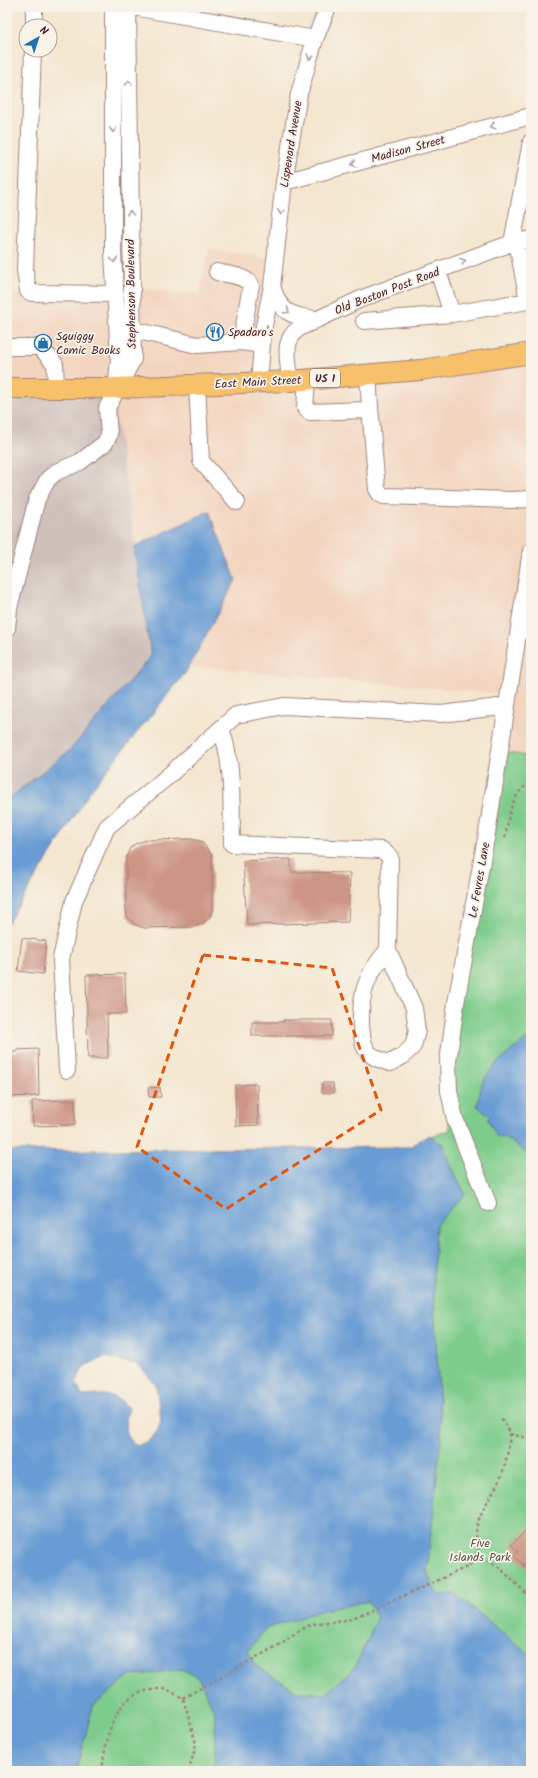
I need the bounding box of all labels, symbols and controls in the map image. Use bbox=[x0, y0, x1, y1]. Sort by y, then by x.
north arrow bbox=[18, 18, 58, 58]
text: N bbox=[35, 22, 52, 40]
one-way arrow bbox=[306, 53, 315, 60]
one-way arrow bbox=[124, 80, 133, 86]
street label: Lispenard Avenue bbox=[275, 99, 308, 189]
one-way arrow bbox=[490, 121, 497, 130]
one-way arrow bbox=[109, 127, 117, 133]
street label: Madison Street bbox=[369, 130, 448, 169]
one-way arrow bbox=[351, 159, 357, 167]
one-way arrow bbox=[277, 209, 286, 215]
one-way arrow bbox=[126, 210, 134, 216]
street label: Stephenson Boulevard bbox=[121, 238, 142, 349]
one-way arrow bbox=[109, 257, 118, 263]
one-way arrow bbox=[459, 258, 466, 266]
street label: Old Boston Post Road bbox=[332, 262, 443, 320]
one-way arrow bbox=[282, 306, 289, 313]
restaurant icon: Spadaro's bbox=[205, 322, 225, 342]
place label: Spadaro's bbox=[228, 323, 274, 342]
place label: Squiggy Comic Books bbox=[56, 327, 120, 360]
shop icon: Squiggy Comic Books bbox=[33, 333, 53, 353]
road number: US 1 bbox=[310, 369, 340, 387]
street label: East Main Street bbox=[214, 371, 302, 394]
street label: Le Fevres Lane bbox=[463, 840, 496, 920]
park label: Five Islands Park bbox=[449, 1534, 511, 1567]

